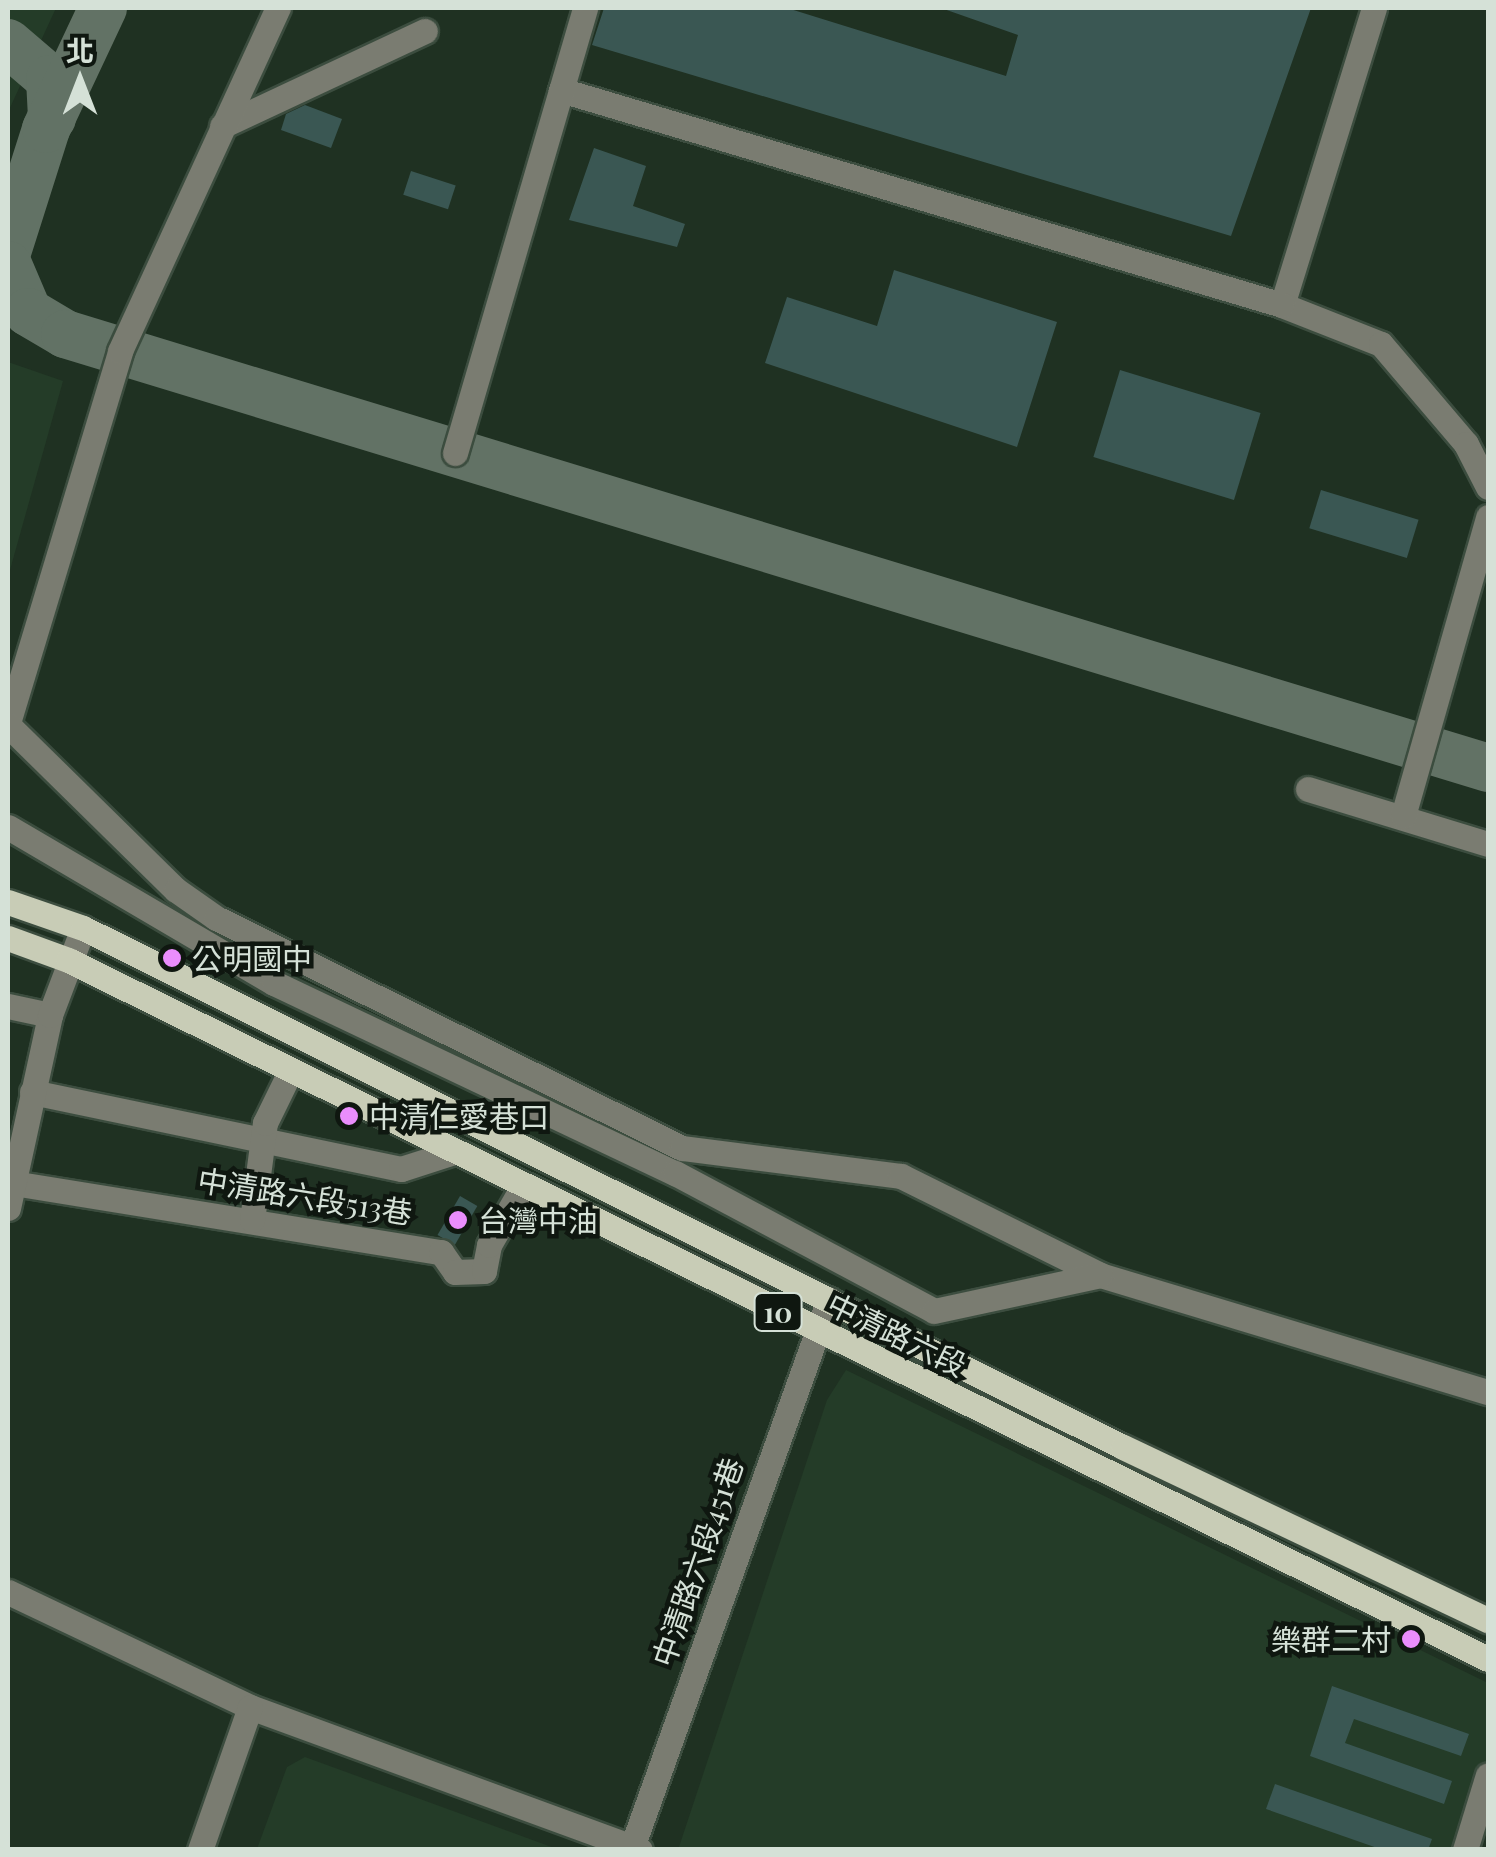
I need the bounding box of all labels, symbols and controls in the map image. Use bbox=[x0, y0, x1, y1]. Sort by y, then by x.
north arrow bbox=[30, 30, 130, 130]
text: 北 bbox=[66, 31, 94, 68]
place label: 公明國中 bbox=[192, 940, 312, 976]
marker: 公明國中 bbox=[161, 947, 183, 969]
place label: 中清仁愛巷口 bbox=[369, 1098, 549, 1134]
marker: 中清仁愛巷口 bbox=[338, 1105, 360, 1127]
street label: 中清路六段513巷 bbox=[195, 1161, 415, 1231]
place label: 台灣中油 bbox=[478, 1202, 598, 1238]
marker: 台灣中油 bbox=[447, 1209, 469, 1231]
street label: 中清路六段 bbox=[822, 1285, 972, 1383]
road number: 10 bbox=[753, 1289, 803, 1335]
street label: 中清路六段451巷 bbox=[644, 1453, 750, 1671]
place label: 樂群二村 bbox=[1271, 1621, 1391, 1657]
marker: 樂群二村 bbox=[1400, 1628, 1422, 1650]

